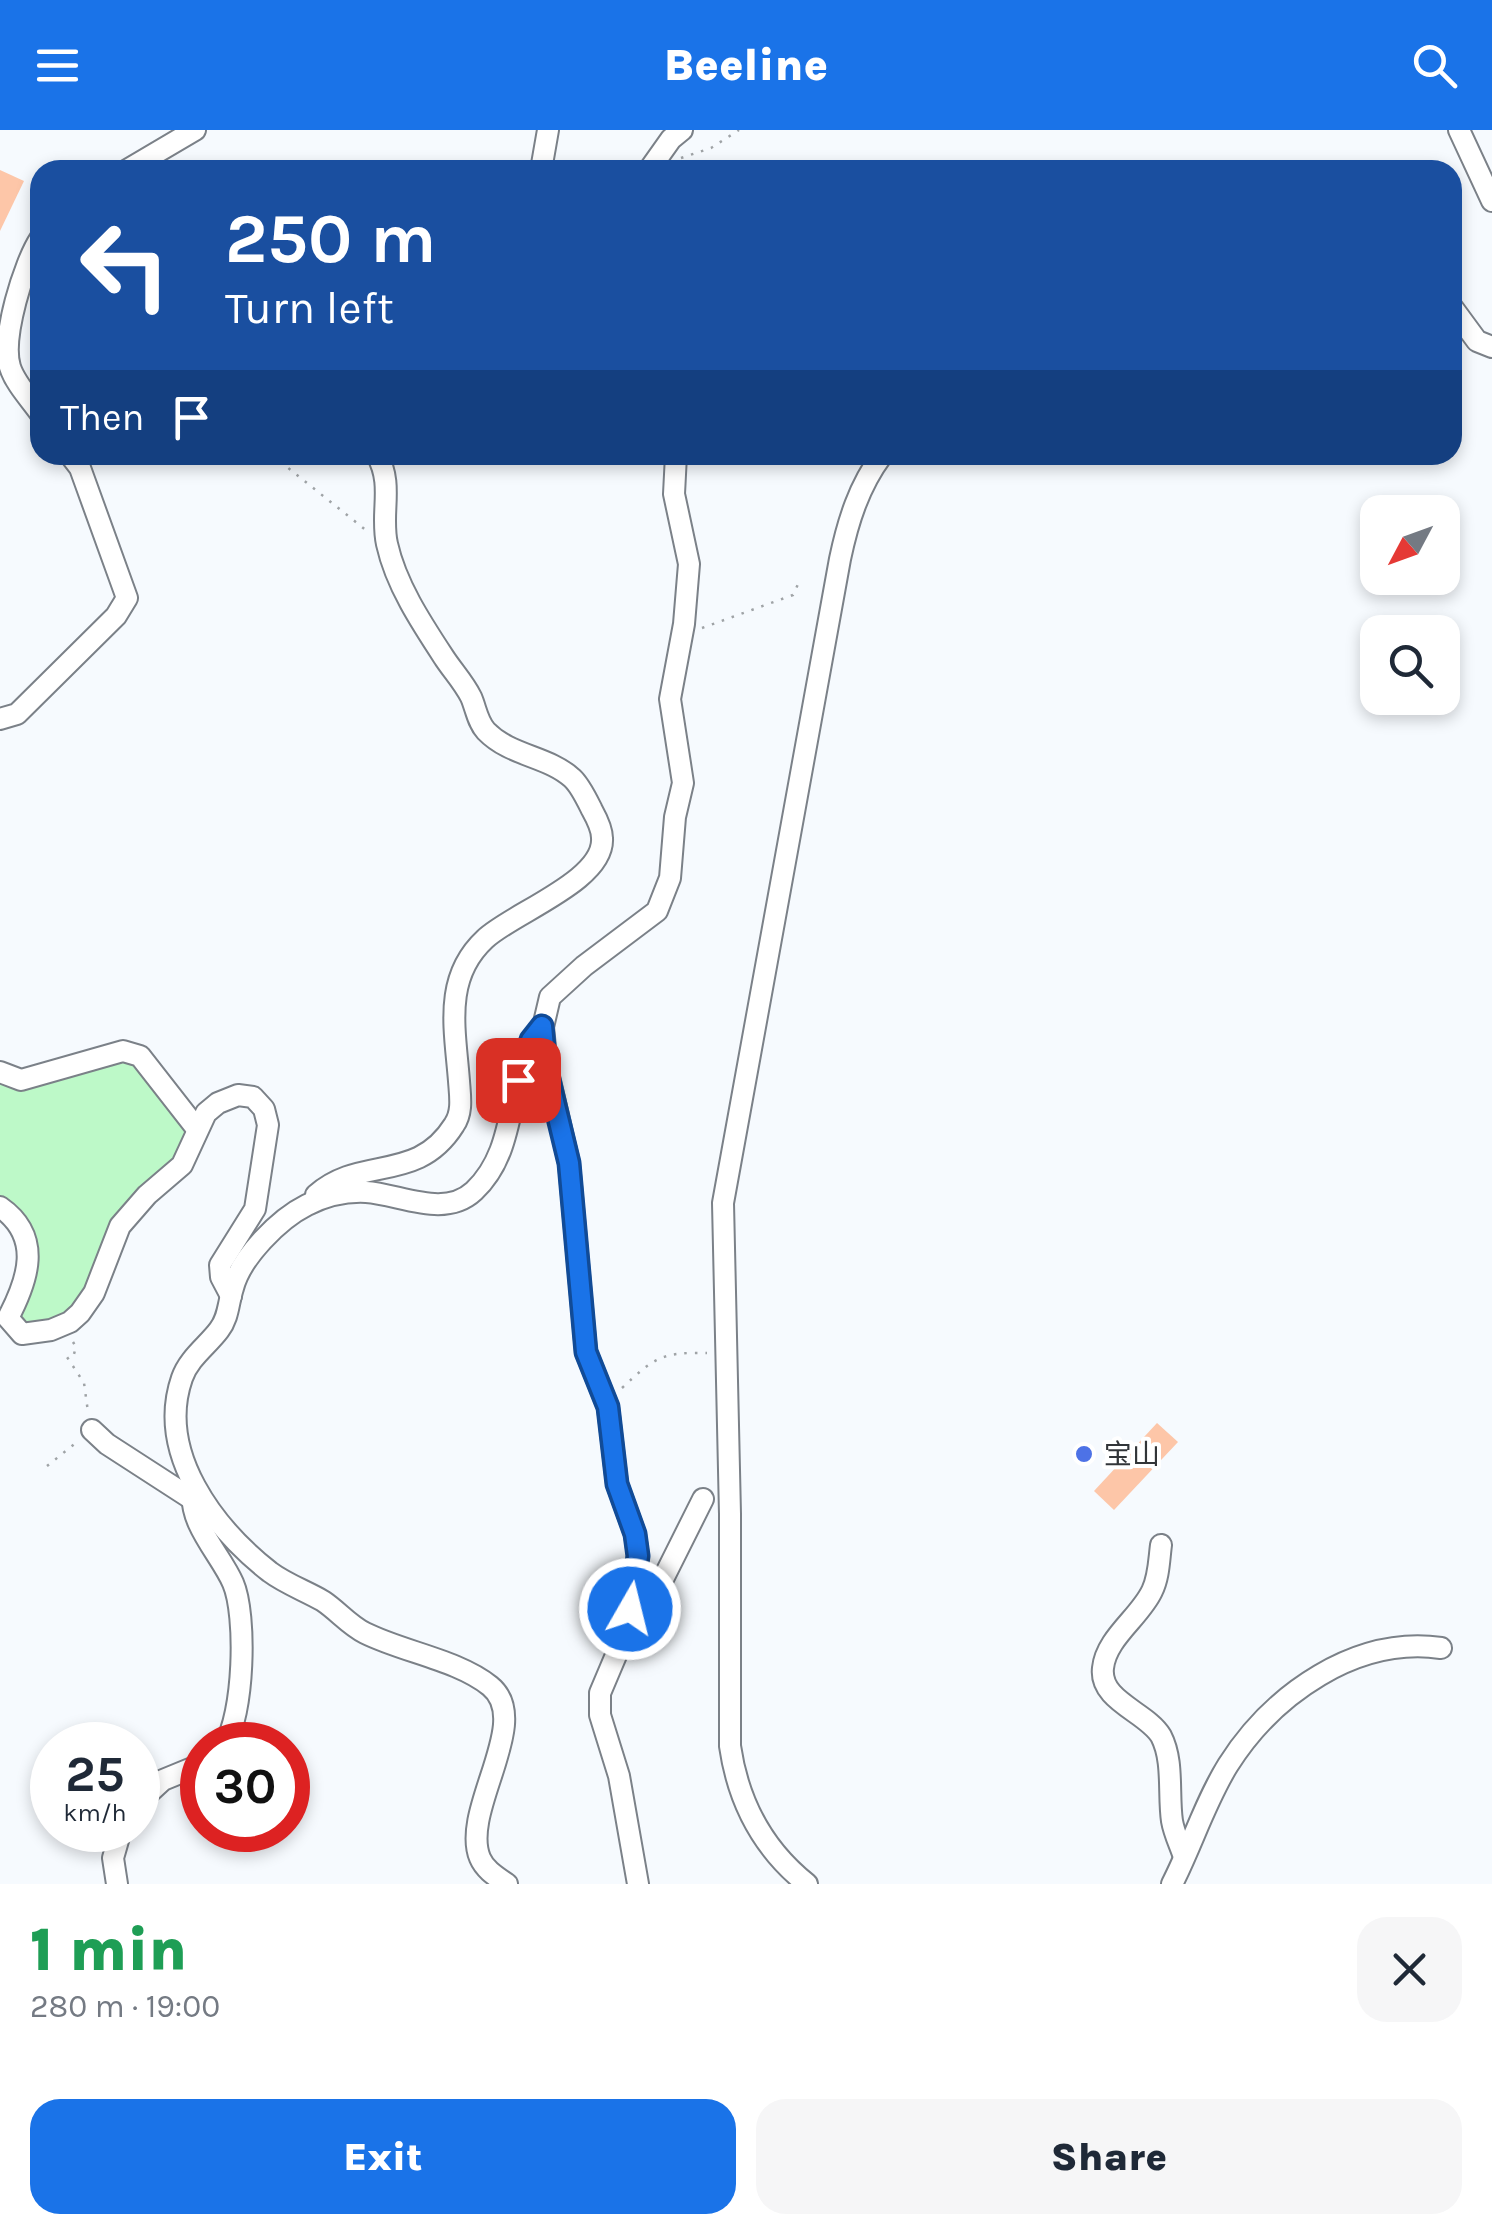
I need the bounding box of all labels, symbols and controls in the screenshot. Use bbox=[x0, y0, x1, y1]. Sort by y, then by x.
icon: menu bbox=[30, 38, 85, 93]
icon: search bbox=[1407, 38, 1462, 93]
text: Beeline bbox=[664, 39, 828, 91]
text: 250 m bbox=[225, 198, 437, 280]
icon: left bbox=[60, 200, 190, 330]
text: Turn left bbox=[225, 282, 394, 334]
icon: arrive bbox=[164, 390, 219, 445]
text: Then bbox=[60, 395, 144, 440]
north arrow bbox=[1360, 495, 1460, 595]
map controls bbox=[1360, 495, 1460, 715]
button: search bbox=[1360, 615, 1460, 715]
pin bbox=[476, 1038, 561, 1123]
icon: arrive bbox=[491, 1053, 546, 1108]
place label: 宝山 bbox=[1104, 1438, 1160, 1471]
marker: 宝山 bbox=[1073, 1443, 1095, 1465]
position arrow bbox=[578, 1557, 682, 1661]
speed limit sign: 30 bbox=[180, 1722, 310, 1852]
text: 25 bbox=[65, 1745, 125, 1804]
text: km/h bbox=[63, 1798, 127, 1827]
text: 1 min bbox=[30, 1915, 187, 1985]
button: close bbox=[1357, 1917, 1462, 2022]
text: 280 m · 19:00 bbox=[30, 1988, 220, 2025]
button: Exit bbox=[30, 2099, 736, 2214]
button: Share bbox=[756, 2099, 1462, 2214]

